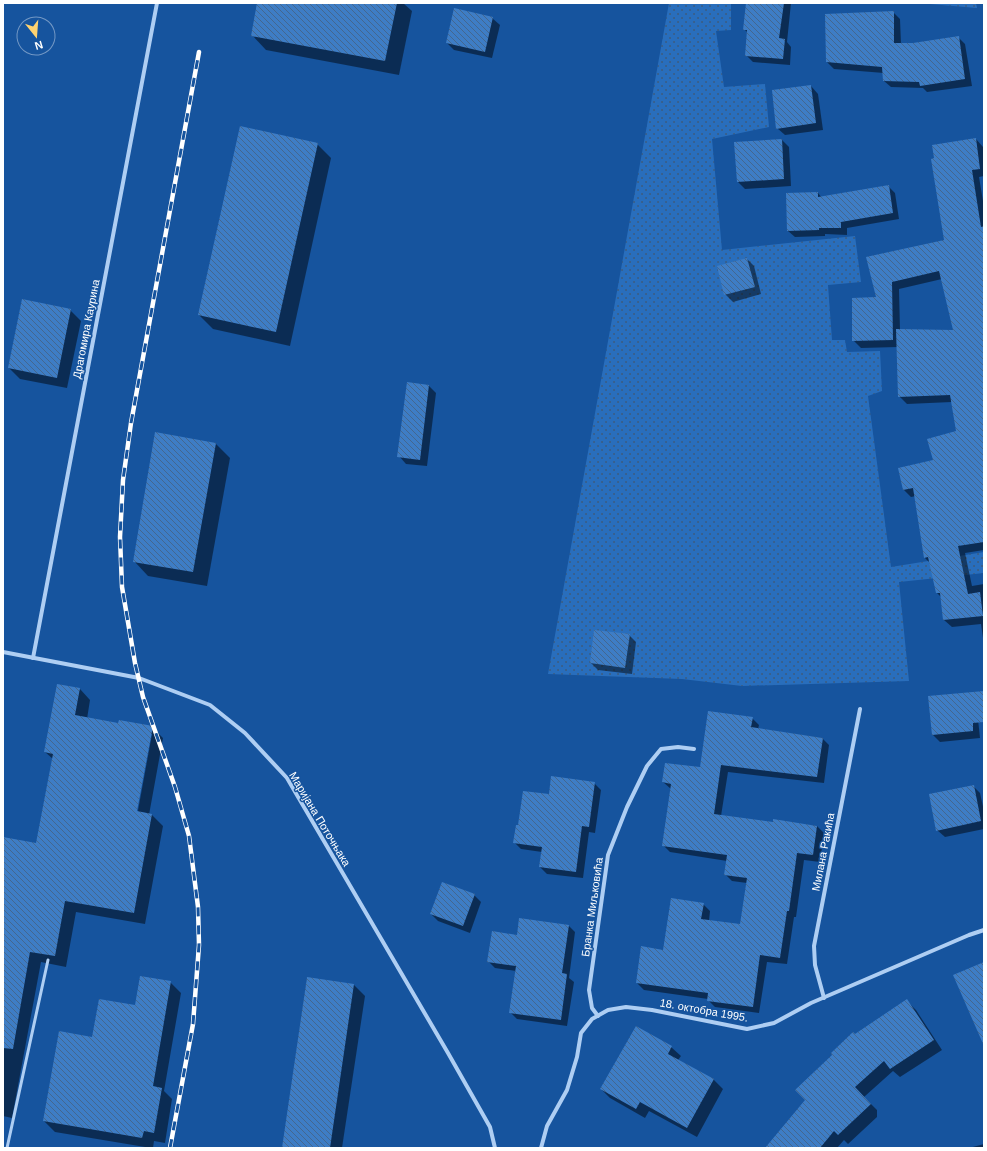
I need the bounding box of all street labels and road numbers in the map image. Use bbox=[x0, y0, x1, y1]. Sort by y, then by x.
street label: Драгомира Каурина bbox=[70, 278, 102, 380]
street label: Маријана Поточњака bbox=[287, 770, 353, 869]
street label: Милана Ракића bbox=[810, 811, 837, 892]
street label: Бранка Миљковића bbox=[579, 856, 605, 958]
street label: 18. октобра 1995. bbox=[659, 996, 749, 1024]

